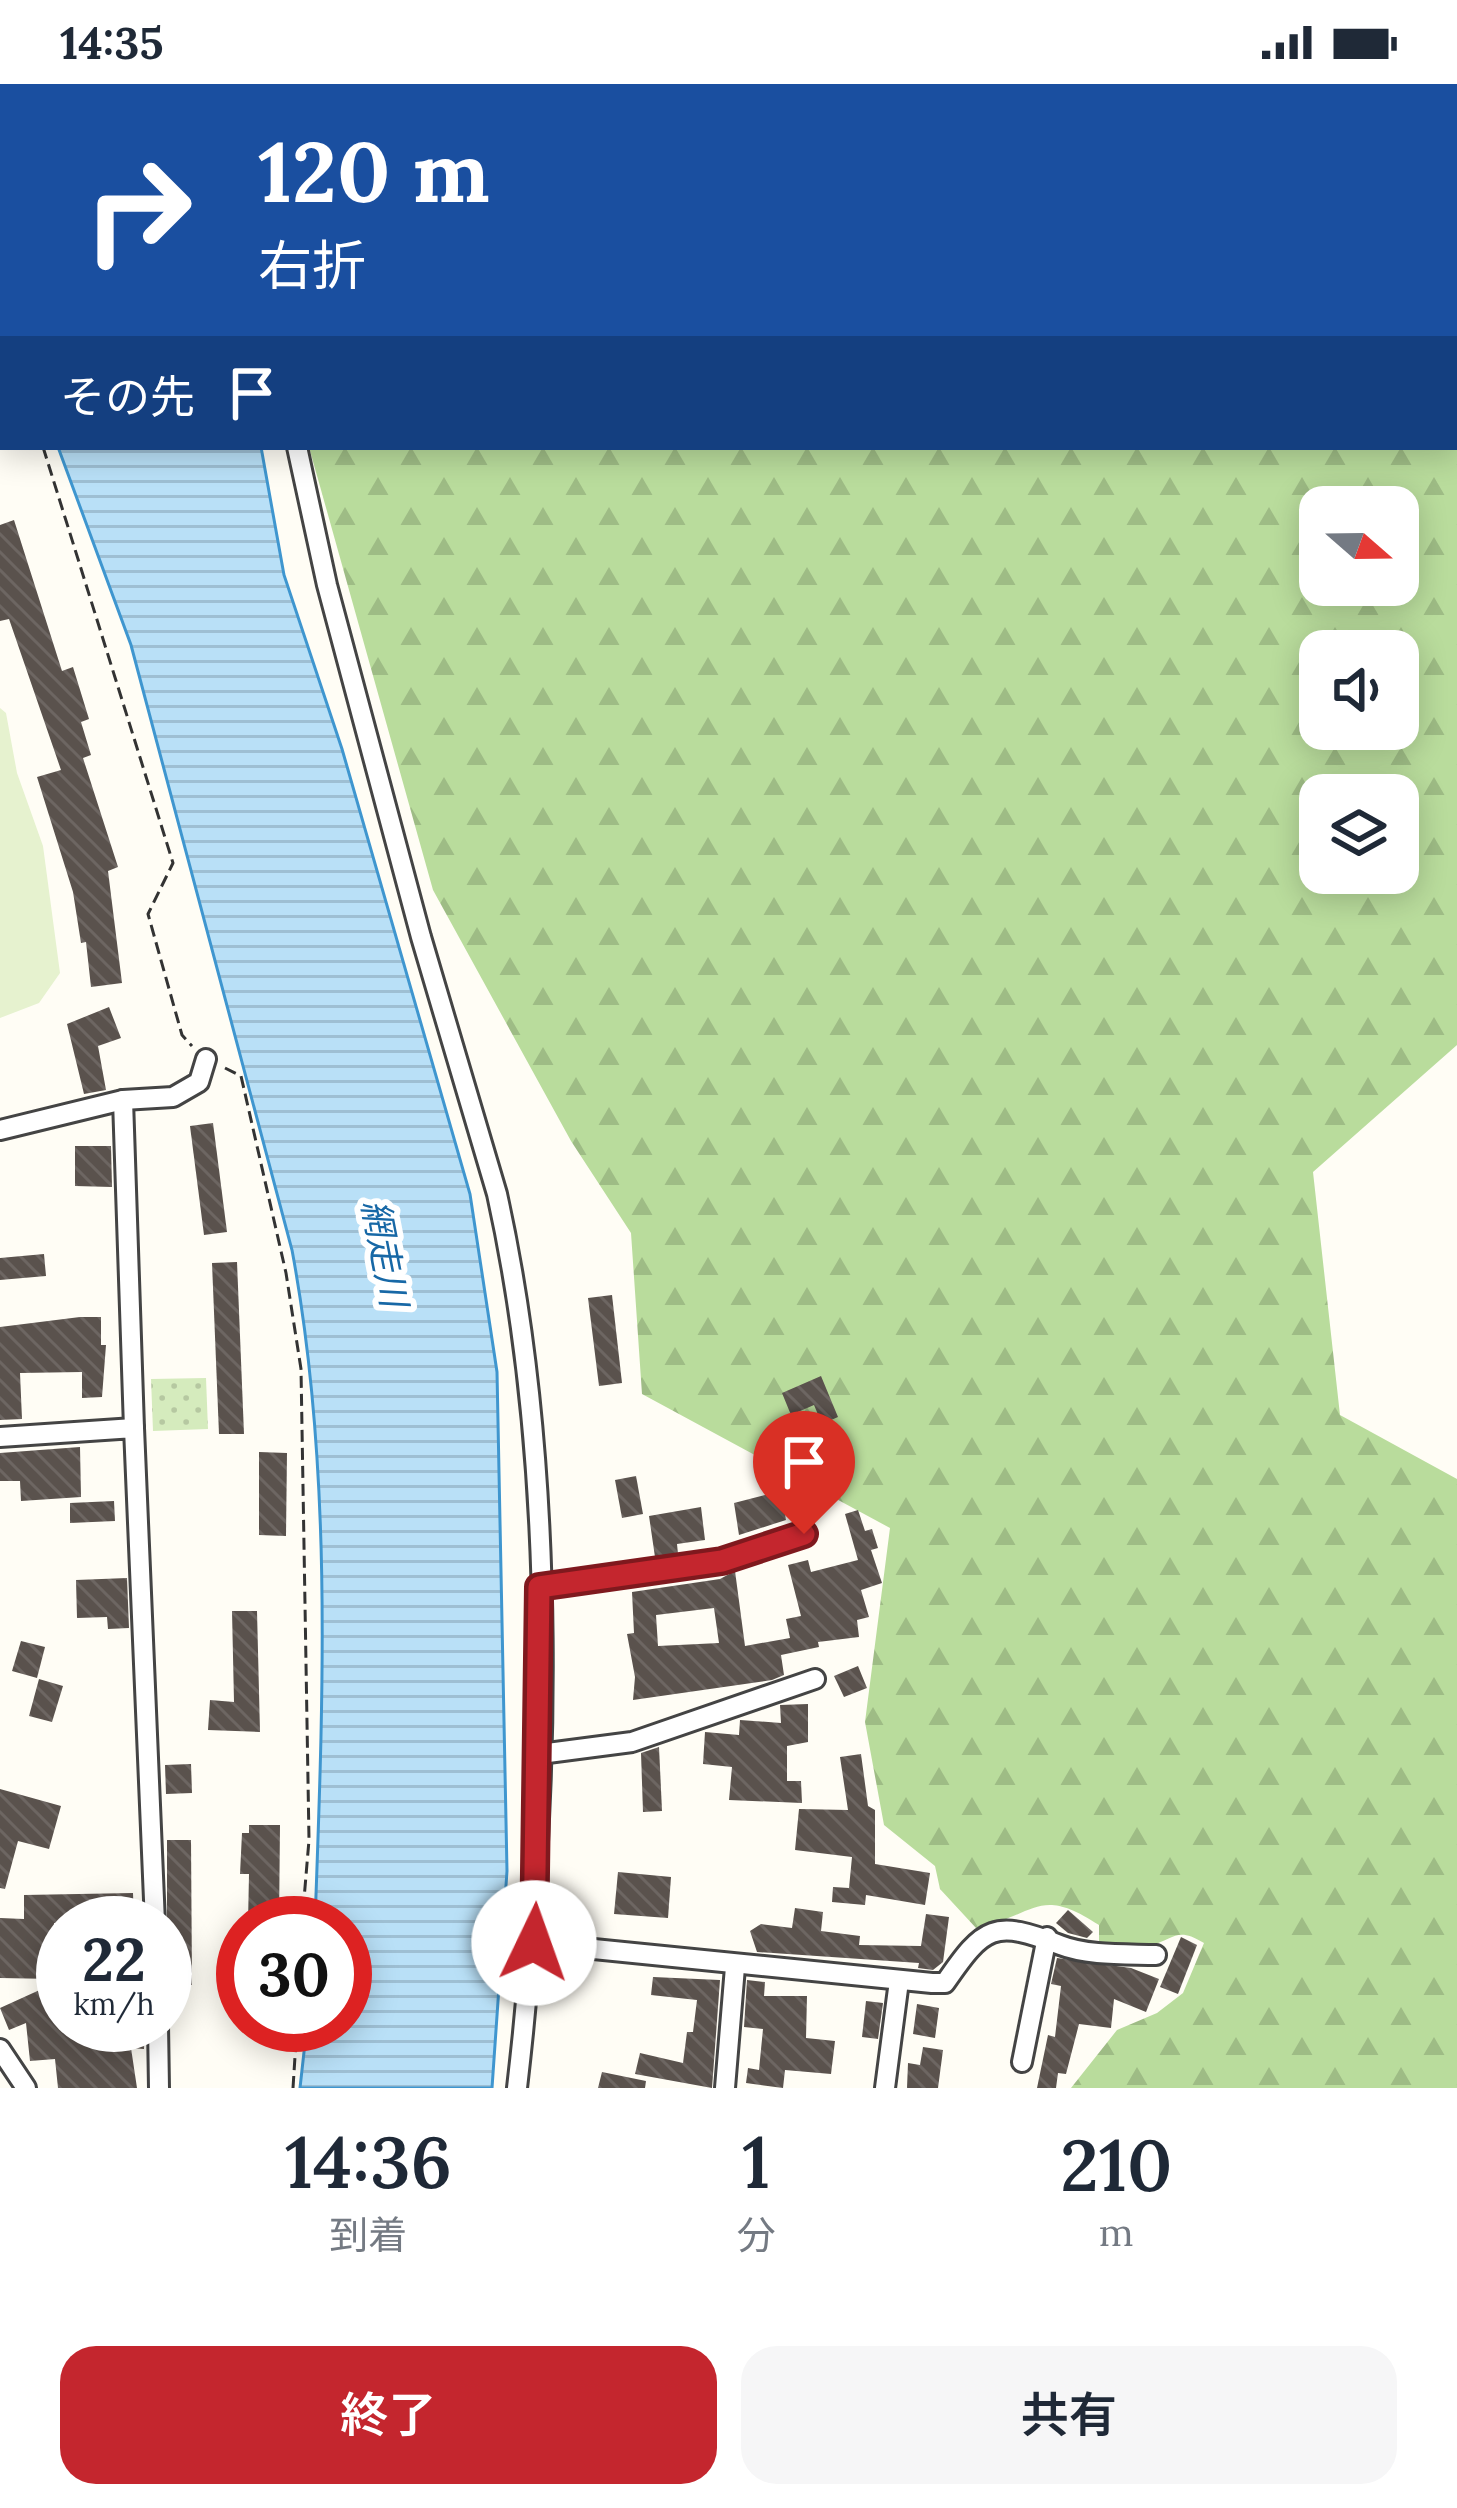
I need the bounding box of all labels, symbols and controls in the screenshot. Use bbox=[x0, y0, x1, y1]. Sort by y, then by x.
text: 14:35 bbox=[60, 14, 164, 71]
text: 120 m bbox=[258, 117, 490, 225]
icon: right bbox=[60, 132, 216, 288]
text: 右折 bbox=[258, 231, 366, 300]
icon: arrive bbox=[219, 360, 285, 426]
text: その先 bbox=[60, 368, 195, 425]
north arrow bbox=[1299, 486, 1419, 606]
map controls bbox=[1299, 486, 1419, 894]
button: sound bbox=[1299, 630, 1419, 750]
button: layers bbox=[1299, 774, 1419, 894]
water label: 網走川 bbox=[352, 1196, 419, 1314]
pin bbox=[753, 1411, 855, 1534]
icon: arrive bbox=[771, 1429, 837, 1495]
position arrow bbox=[471, 1880, 597, 2006]
speed limit sign: 30 bbox=[216, 1896, 372, 2052]
text: 22 bbox=[82, 1921, 146, 1997]
text: km/h bbox=[73, 1985, 155, 2023]
text: 14:36 bbox=[285, 2116, 452, 2208]
text: 1 bbox=[742, 2116, 770, 2208]
text: 210 bbox=[1060, 2119, 1172, 2211]
text: m bbox=[1099, 2207, 1134, 2257]
text: 到着 bbox=[329, 2210, 407, 2260]
text: 分 bbox=[737, 2210, 776, 2260]
button: 終了 bbox=[60, 2346, 717, 2484]
button: 共有 bbox=[741, 2346, 1397, 2484]

